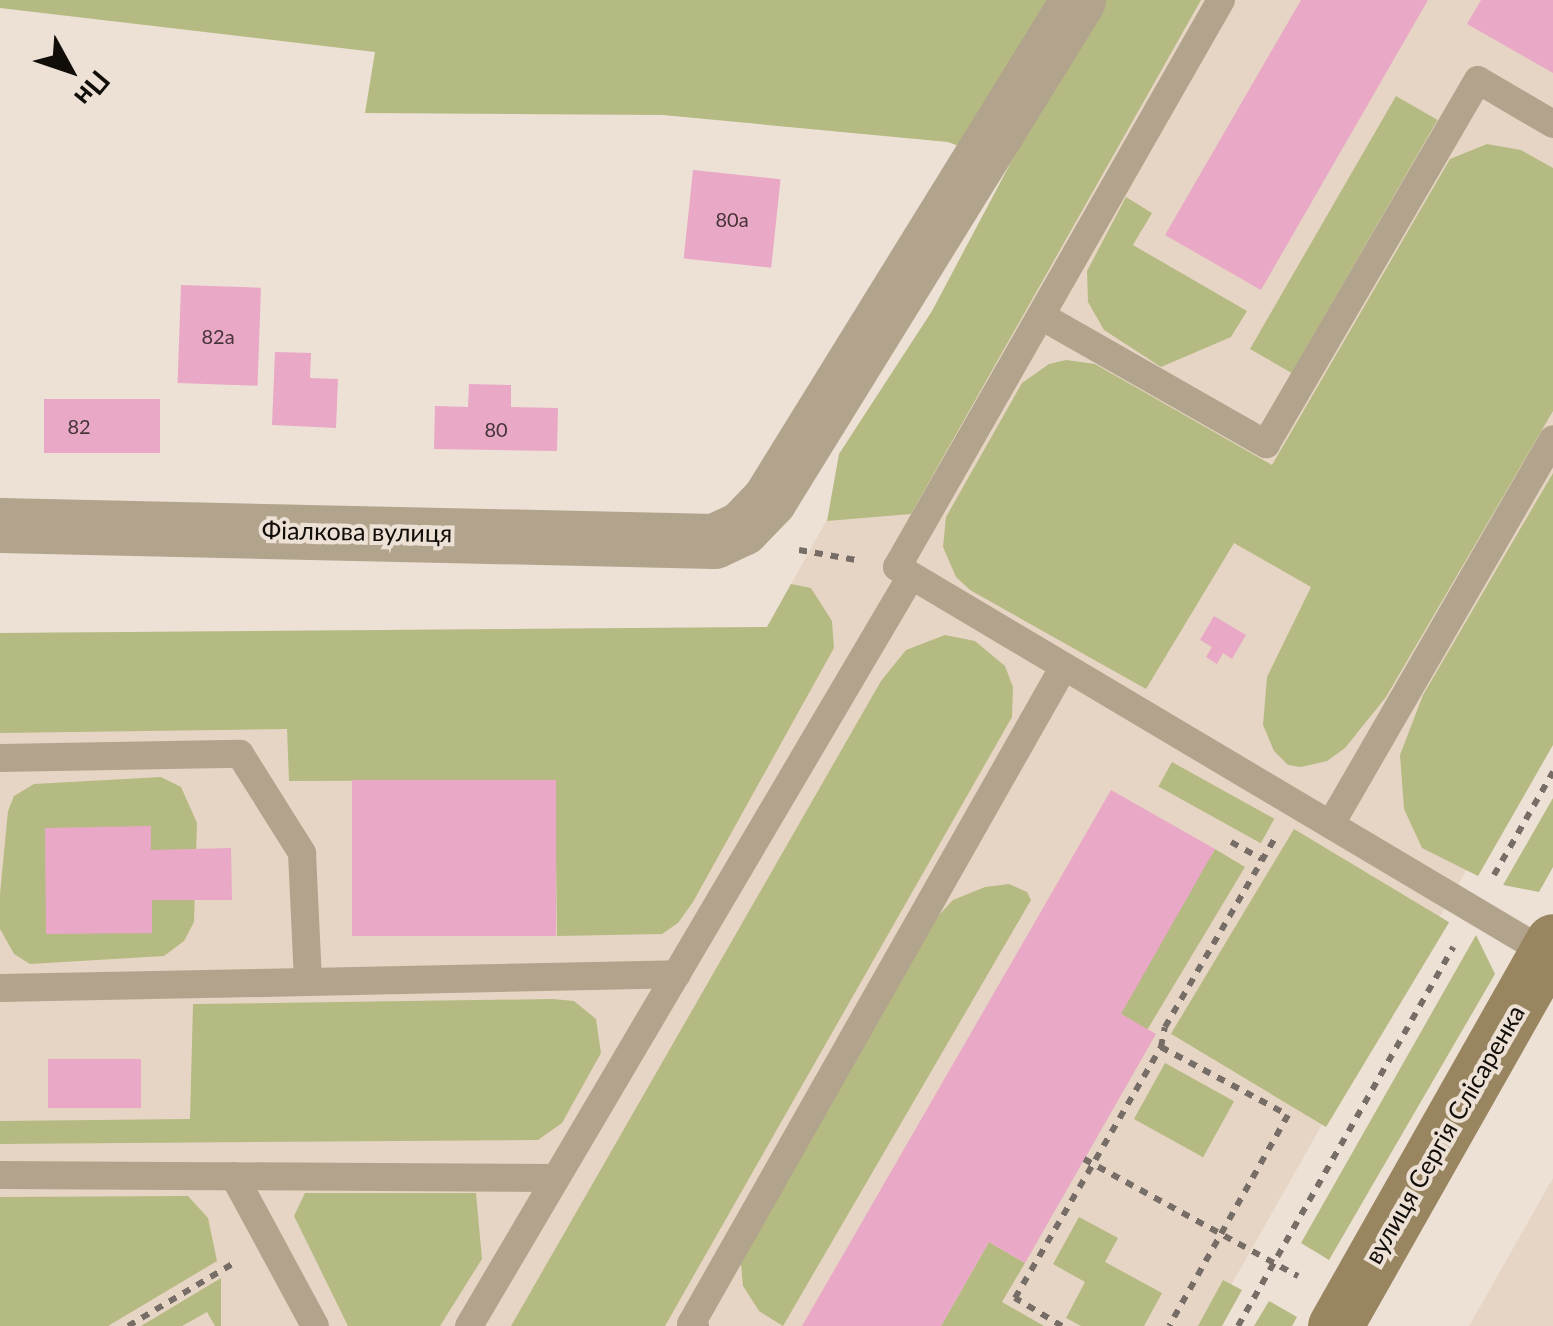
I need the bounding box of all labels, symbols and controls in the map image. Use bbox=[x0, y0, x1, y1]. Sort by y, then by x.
north arrow bbox=[20, 20, 120, 120]
text: Пн bbox=[68, 64, 118, 114]
house number: 80а bbox=[715, 207, 749, 231]
house number: 82а bbox=[201, 324, 235, 348]
house number: 82 bbox=[67, 414, 91, 438]
house number: 80 bbox=[484, 417, 508, 441]
street label: Фіалкова вулиця bbox=[261, 514, 453, 548]
street label: вулиця Сергія Слісаренка bbox=[1358, 999, 1530, 1269]

